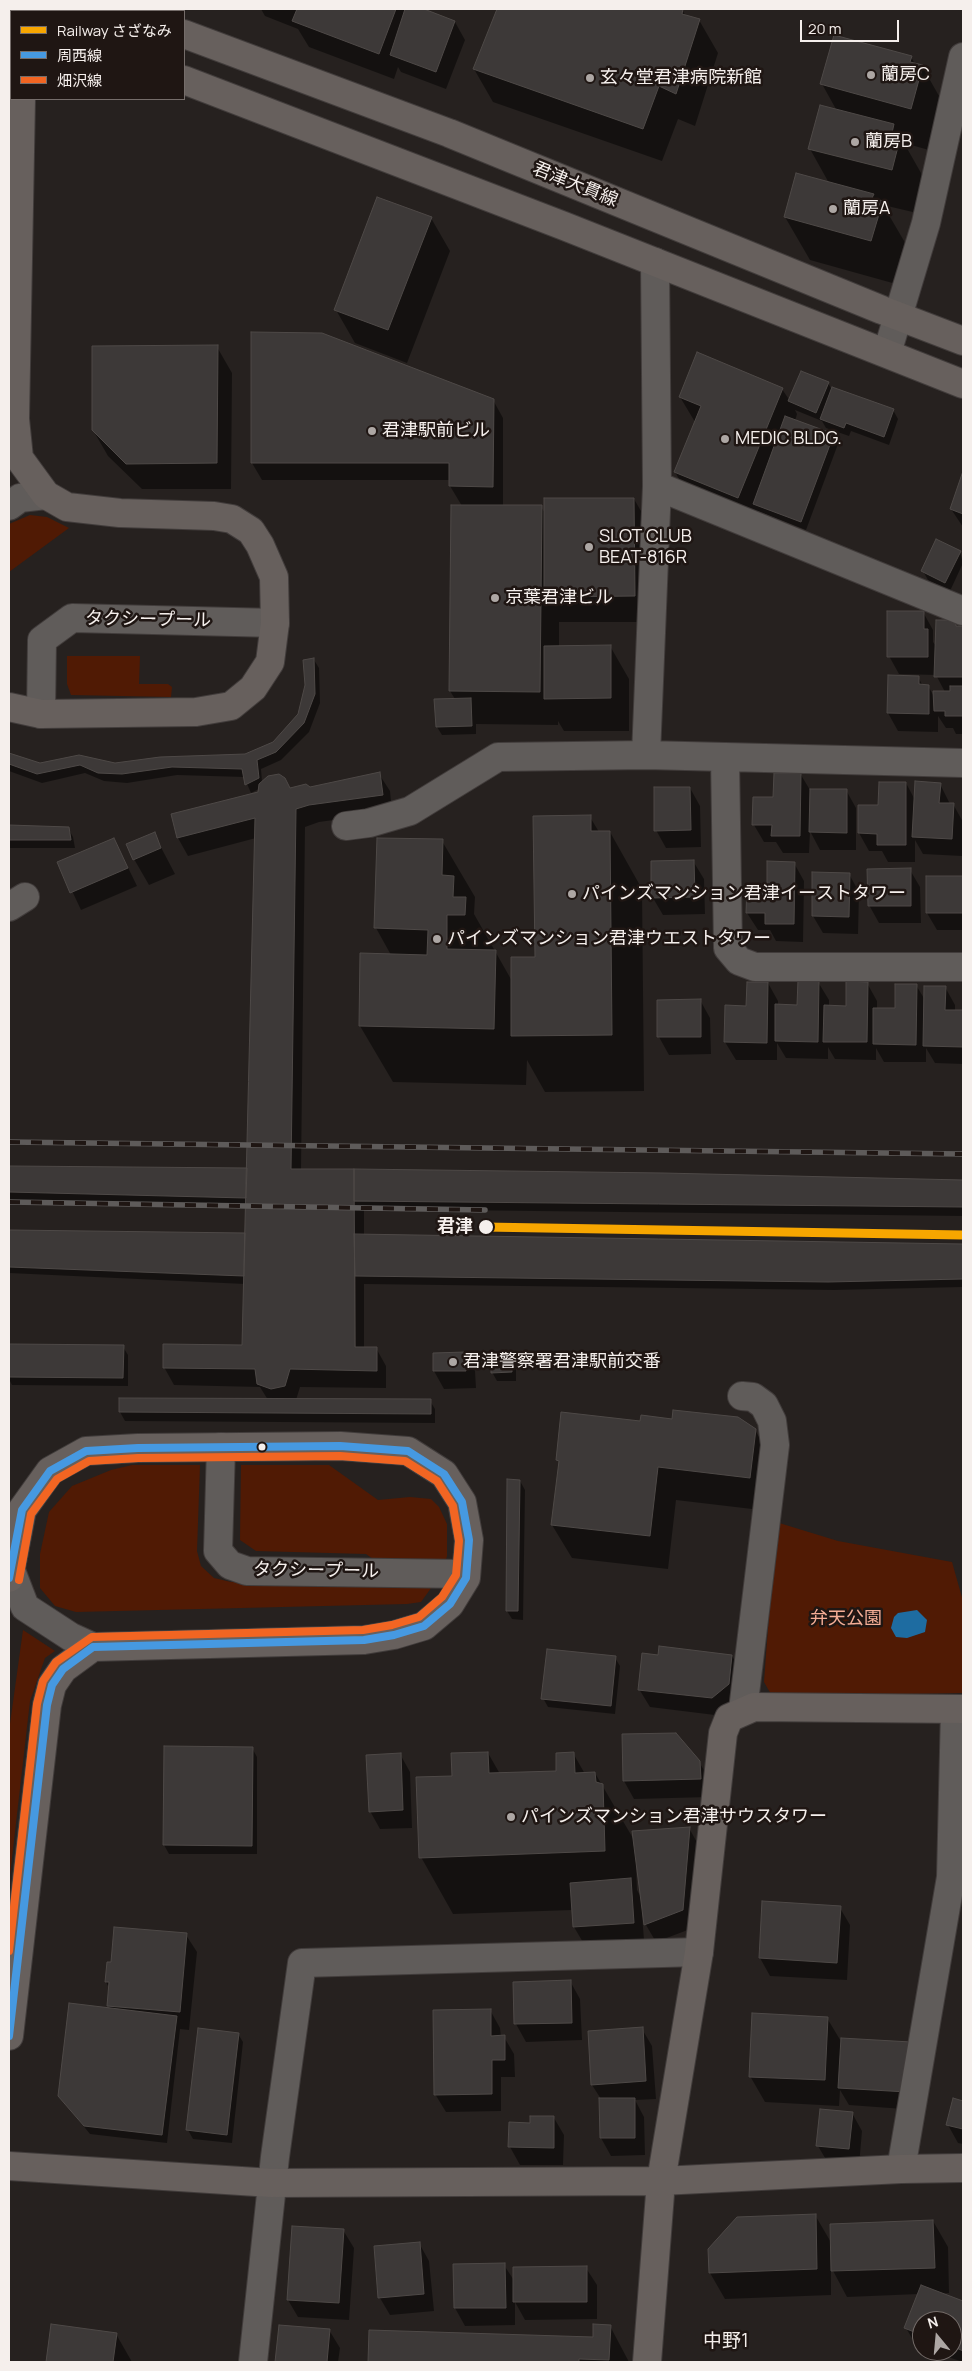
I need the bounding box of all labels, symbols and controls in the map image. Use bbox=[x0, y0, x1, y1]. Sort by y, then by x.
legend bbox=[10, 10, 185, 100]
scale bar bbox=[802, 10, 901, 42]
text: 20 m bbox=[808, 18, 841, 39]
text: Railway さざなみ bbox=[57, 20, 172, 41]
text: 周西線 bbox=[57, 45, 102, 66]
place label: 蘭房C bbox=[881, 64, 930, 86]
place label: 玄々堂君津病院新館 bbox=[600, 67, 762, 89]
marker: 蘭房C bbox=[865, 69, 877, 81]
text: 畑沢線 bbox=[57, 70, 102, 91]
marker: 玄々堂君津病院新館 bbox=[584, 72, 596, 84]
place label: 蘭房B bbox=[865, 131, 912, 153]
marker: 蘭房B bbox=[849, 136, 861, 148]
street label: 君津大貫線 bbox=[529, 158, 621, 212]
place label: 蘭房A bbox=[843, 198, 890, 220]
marker: 蘭房A bbox=[827, 203, 839, 215]
place label: 君津駅前ビル bbox=[382, 420, 490, 442]
marker: 君津駅前ビル bbox=[366, 425, 378, 437]
place label: MEDIC BLDG. bbox=[735, 428, 842, 450]
marker: MEDIC BLDG. bbox=[719, 433, 731, 445]
place label: SLOT CLUB BEAT-816R bbox=[599, 526, 692, 568]
marker: SLOT CLUB BEAT-816R bbox=[583, 541, 595, 553]
place label: 京葉君津ビル bbox=[505, 587, 613, 609]
marker: 京葉君津ビル bbox=[489, 592, 501, 604]
street label: タクシープール bbox=[85, 608, 211, 632]
place label: パインズマンション君津イーストタワー bbox=[582, 883, 906, 905]
marker: パインズマンション君津イーストタワー bbox=[566, 888, 578, 900]
place label: パインズマンション君津ウエストタワー bbox=[447, 928, 771, 950]
marker: パインズマンション君津ウエストタワー bbox=[431, 933, 443, 945]
place label: 君津 bbox=[437, 1216, 473, 1238]
marker: 君津 bbox=[477, 1218, 495, 1236]
place label: 君津警察署君津駅前交番 bbox=[463, 1351, 661, 1373]
marker: 君津警察署君津駅前交番 bbox=[447, 1356, 459, 1368]
unlabelled marker bbox=[257, 1442, 267, 1452]
street label: タクシープール bbox=[253, 1559, 379, 1583]
park label: 弁天公園 bbox=[810, 1608, 882, 1630]
place label: パインズマンション君津サウスタワー bbox=[521, 1806, 827, 1828]
marker: パインズマンション君津サウスタワー bbox=[505, 1811, 517, 1823]
north arrow bbox=[912, 2311, 962, 2361]
text: N bbox=[925, 2312, 940, 2333]
district label: 中野1 bbox=[703, 2331, 749, 2353]

